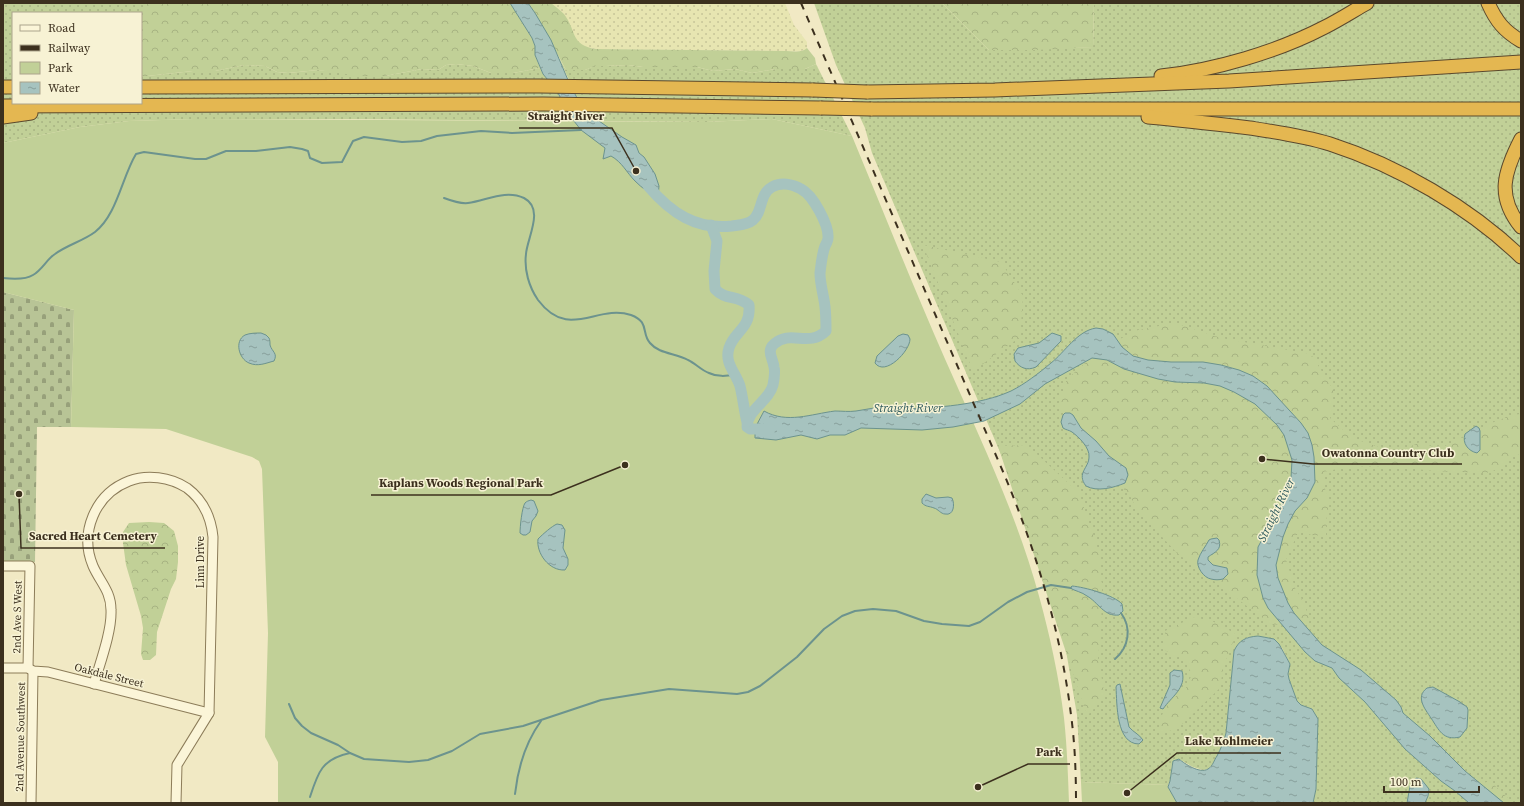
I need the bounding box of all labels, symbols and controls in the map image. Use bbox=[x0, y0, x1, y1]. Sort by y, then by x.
legend bbox=[12, 12, 142, 104]
text: Road bbox=[48, 20, 75, 36]
text: Railway bbox=[48, 40, 91, 56]
text: Park bbox=[48, 60, 73, 76]
text: Water bbox=[48, 80, 80, 96]
callout: Straight River bbox=[519, 104, 612, 128]
text: Straight River bbox=[528, 108, 605, 124]
water label: Straight River bbox=[873, 400, 944, 416]
callout: Owatonna Country Club bbox=[1313, 440, 1462, 464]
text: Owatonna Country Club bbox=[1322, 445, 1454, 461]
callout: Kaplans Woods Regional Park bbox=[371, 471, 551, 495]
water label: Straight River bbox=[1254, 474, 1299, 545]
text: Kaplans Woods Regional Park bbox=[379, 475, 544, 491]
callout: Sacred Heart Cemetery bbox=[21, 524, 165, 548]
text: Sacred Heart Cemetery bbox=[29, 528, 158, 544]
street label: Linn Drive bbox=[193, 535, 208, 588]
street label: 2nd Ave S West bbox=[9, 580, 26, 654]
street label: Oakdale Street bbox=[73, 660, 145, 691]
street label: 2nd Avenue Southwest bbox=[12, 682, 29, 792]
callout: Lake Kohlmeier bbox=[1177, 729, 1281, 753]
text: Lake Kohlmeier bbox=[1185, 733, 1273, 749]
callout: Park bbox=[1028, 740, 1070, 764]
text: Park bbox=[1036, 744, 1063, 760]
scale bar bbox=[1384, 768, 1479, 794]
text: 100 m bbox=[1390, 774, 1422, 790]

